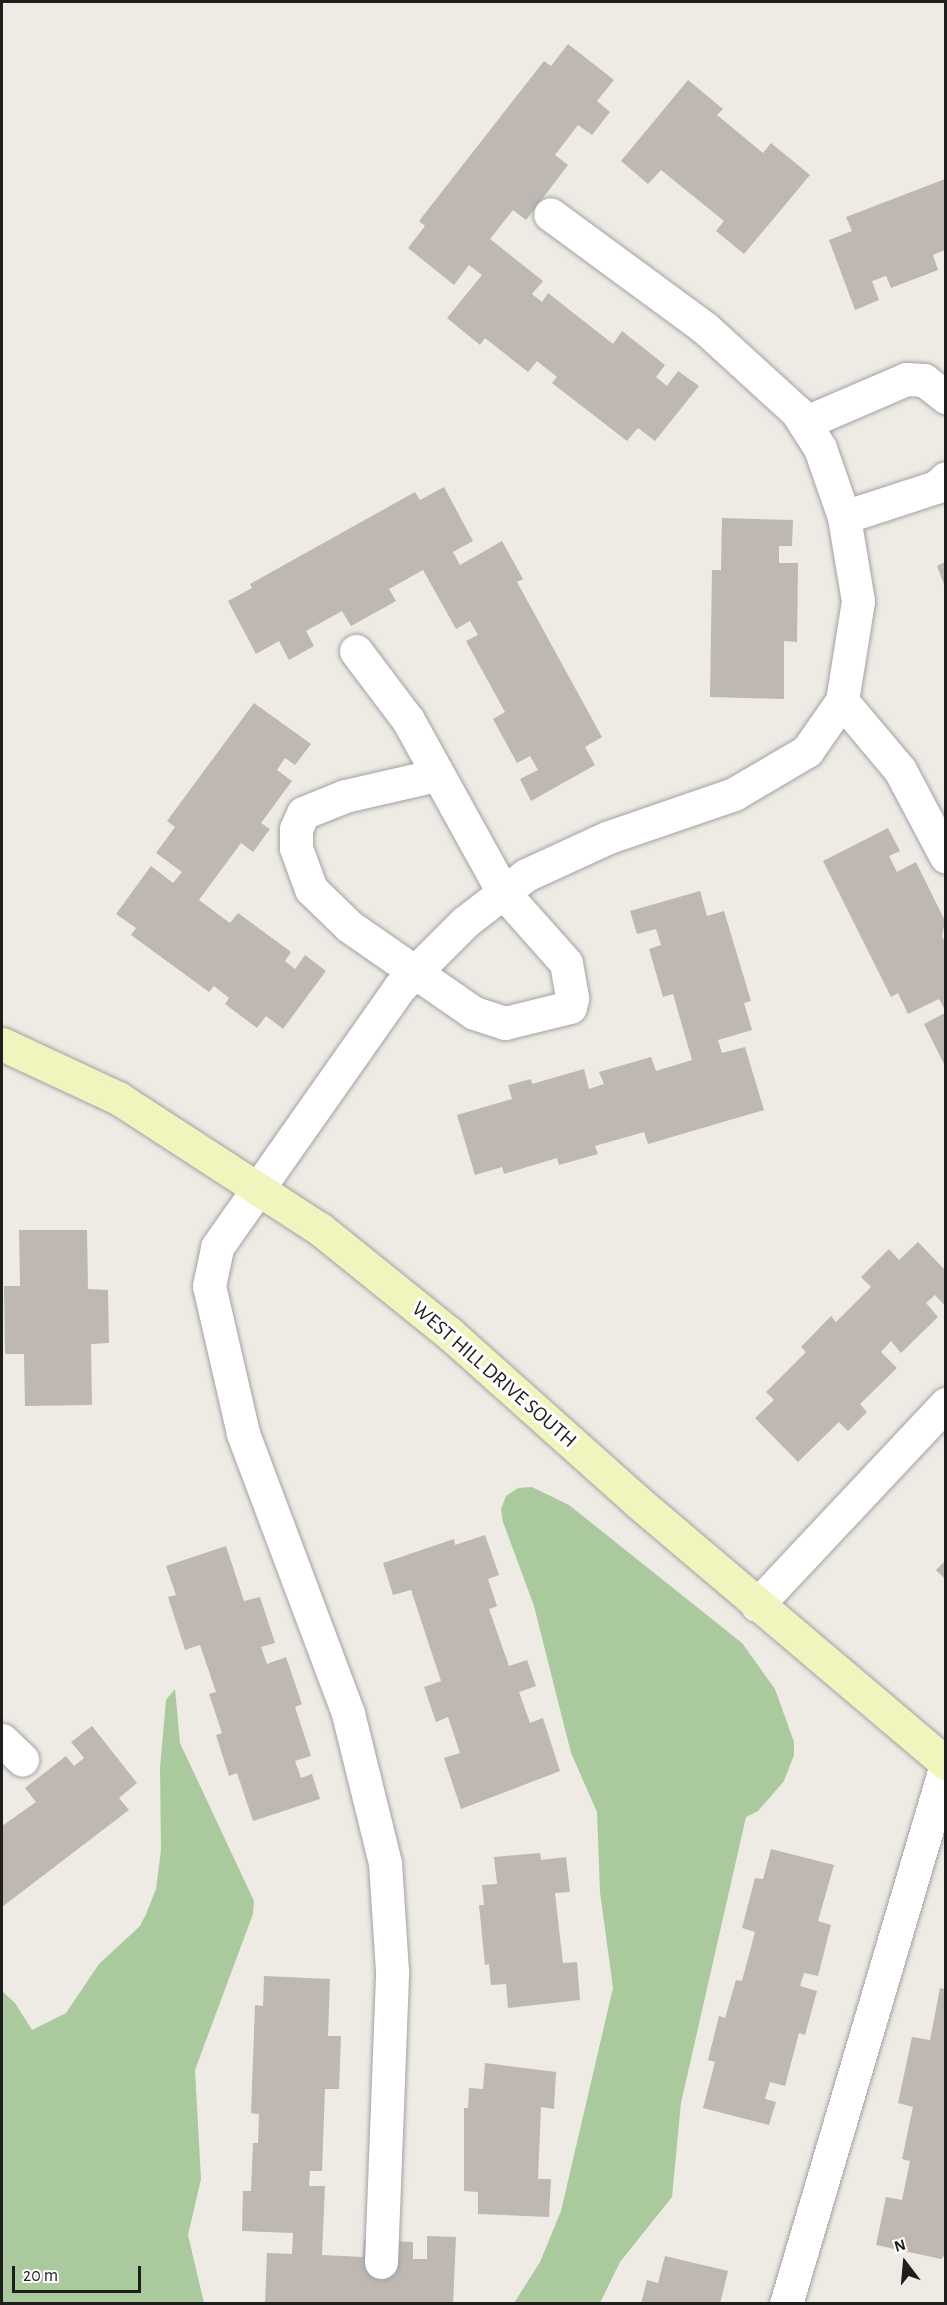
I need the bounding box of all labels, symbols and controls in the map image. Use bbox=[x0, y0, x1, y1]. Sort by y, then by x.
street label: WEST HILL DRIVE SOUTH bbox=[406, 1297, 582, 1453]
north arrow bbox=[875, 2233, 935, 2293]
text: N bbox=[892, 2236, 908, 2255]
scale bar bbox=[15, 2254, 144, 2292]
text: 20 m bbox=[23, 2267, 58, 2285]

